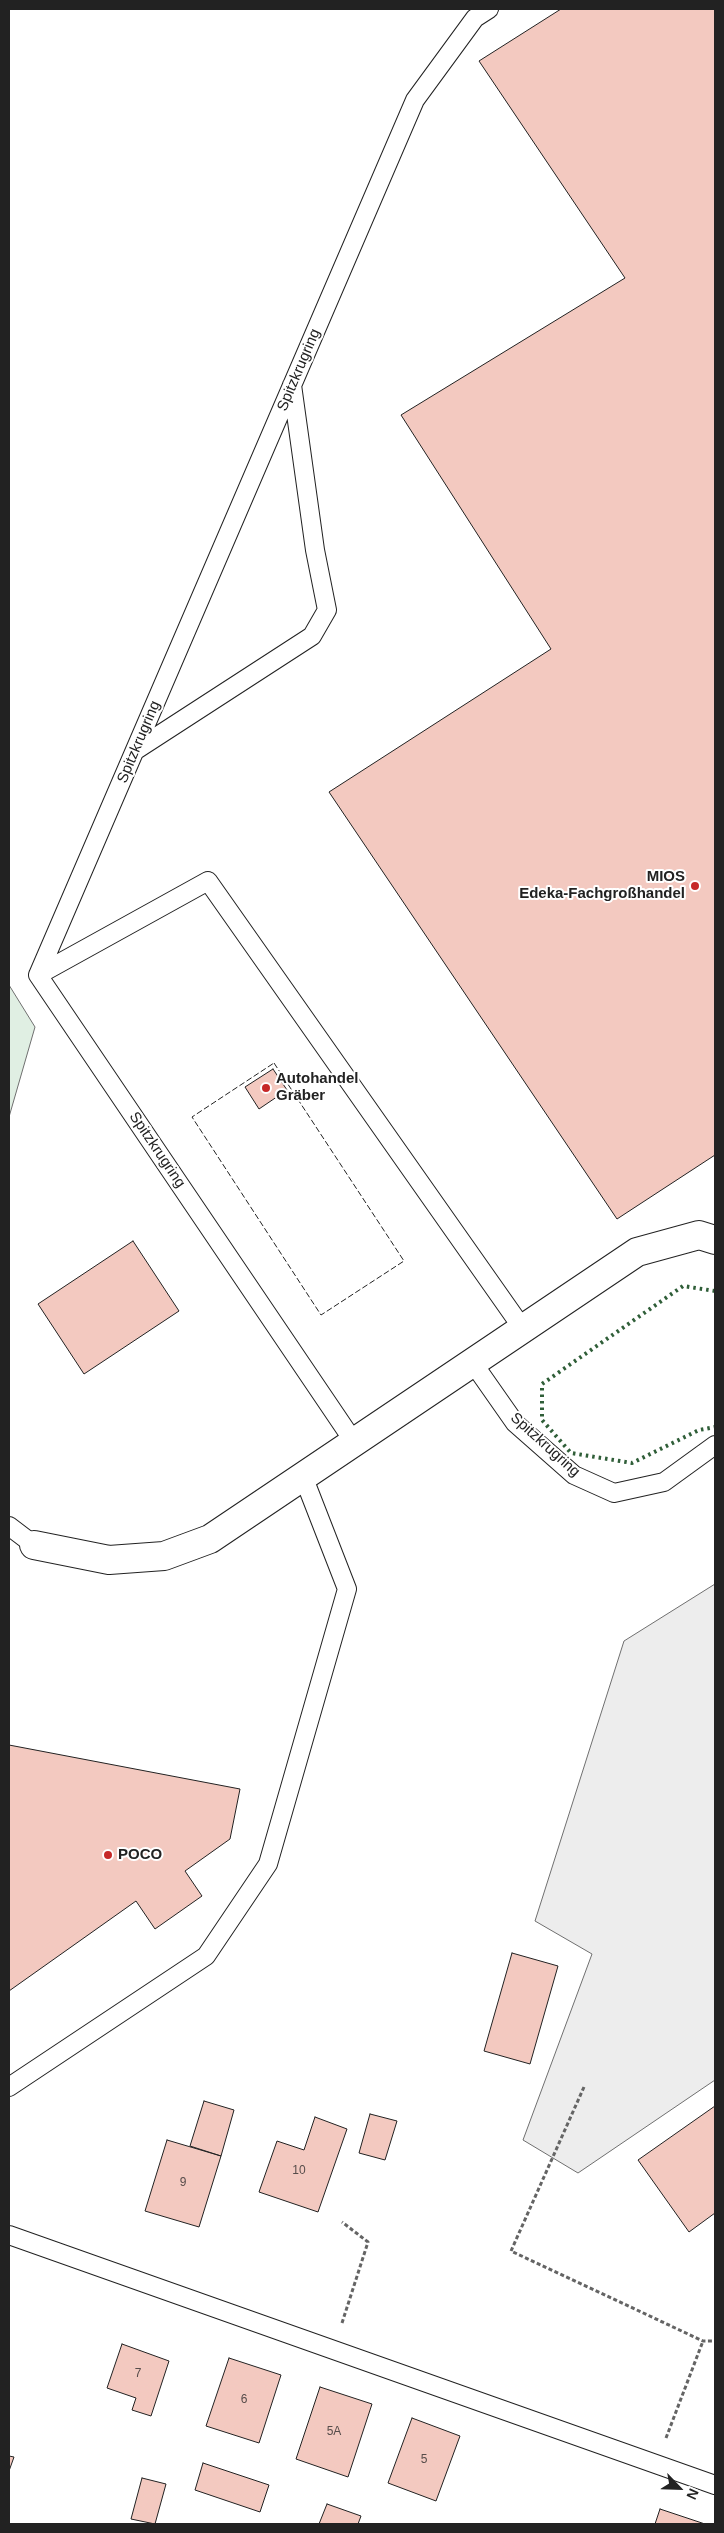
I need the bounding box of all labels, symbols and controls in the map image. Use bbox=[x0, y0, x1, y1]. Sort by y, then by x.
street label: Spitzkrugring bbox=[274, 326, 324, 414]
street label: Spitzkrugring bbox=[114, 698, 164, 786]
place label: MIOS Edeka-Fachgroßhandel bbox=[519, 868, 685, 903]
marker: MIOS Edeka-Fachgroßhandel bbox=[689, 880, 701, 892]
place label: Autohandel Gräber bbox=[276, 1070, 358, 1105]
marker: Autohandel Gräber bbox=[260, 1082, 272, 1094]
street label: Spitzkrugring bbox=[125, 1109, 189, 1191]
street label: Spitzkrugring bbox=[506, 1409, 584, 1481]
place label: POCO bbox=[118, 1846, 162, 1864]
marker: POCO bbox=[102, 1849, 114, 1861]
house number: 10 bbox=[292, 2164, 306, 2178]
house number: 9 bbox=[180, 2176, 186, 2190]
house number: 7 bbox=[135, 2367, 141, 2381]
house number: 6 bbox=[241, 2393, 247, 2407]
house number: 5A bbox=[327, 2425, 341, 2439]
house number: 5 bbox=[421, 2453, 427, 2467]
north arrow bbox=[654, 2463, 704, 2513]
text: N bbox=[683, 2486, 702, 2502]

